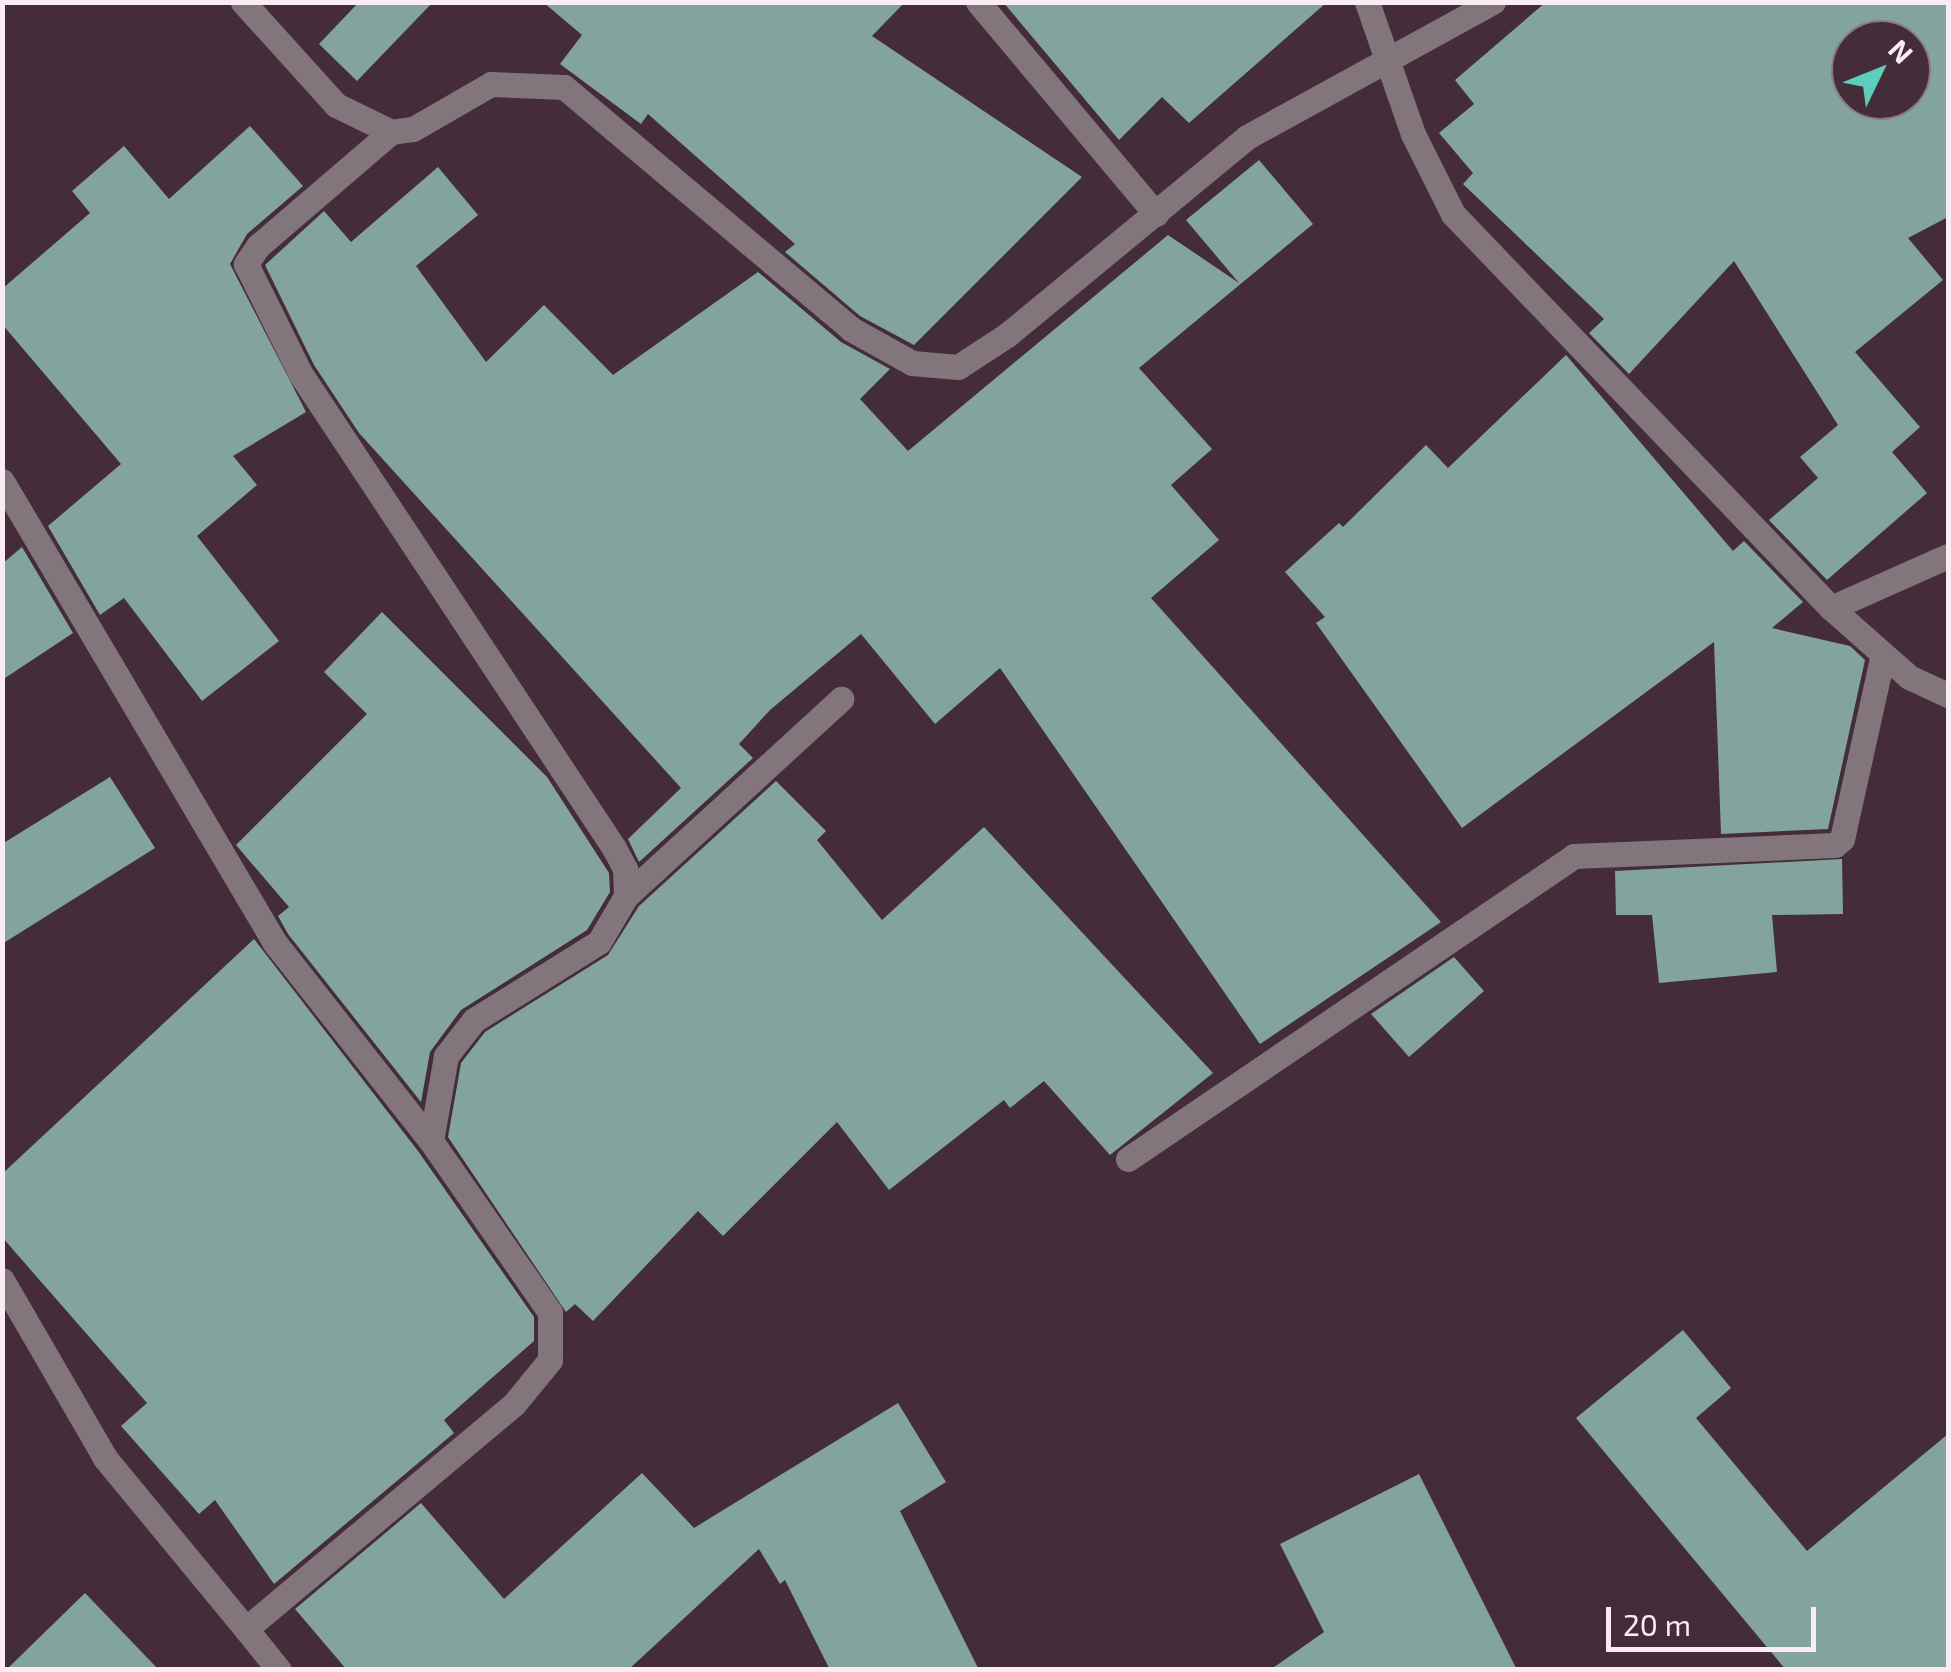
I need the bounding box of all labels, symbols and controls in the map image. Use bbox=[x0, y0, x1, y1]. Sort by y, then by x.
north arrow bbox=[1831, 20, 1931, 120]
text: N bbox=[1882, 32, 1921, 70]
scale bar bbox=[1611, 1587, 1821, 1649]
text: 20 m bbox=[1623, 1606, 1691, 1642]

